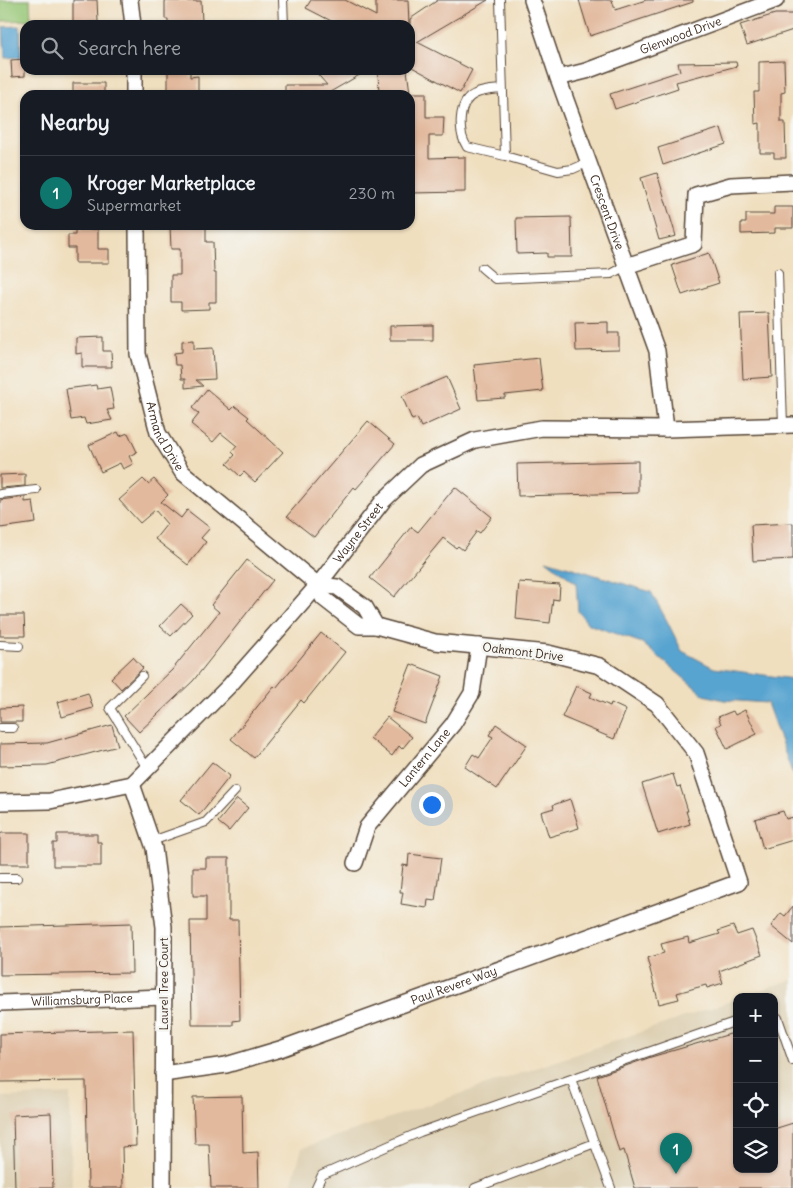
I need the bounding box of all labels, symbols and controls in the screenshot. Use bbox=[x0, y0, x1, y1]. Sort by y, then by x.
street label: Glenwood Drive bbox=[638, 13, 723, 57]
search box bbox=[20, 20, 415, 75]
icon: search bbox=[38, 34, 66, 62]
text: Search here bbox=[78, 36, 181, 60]
text: Nearby bbox=[40, 109, 110, 136]
text: Kroger Marketplace bbox=[87, 171, 256, 195]
street label: Crescent Drive bbox=[587, 172, 628, 252]
text: 1 bbox=[53, 183, 59, 203]
text: 230 m bbox=[349, 183, 395, 203]
text: Supermarket bbox=[87, 195, 181, 215]
street label: Armand Drive bbox=[143, 400, 187, 473]
street label: Wayne Street bbox=[330, 499, 386, 566]
street label: Oakmont Drive bbox=[482, 639, 564, 664]
street label: Lantern Lane bbox=[396, 725, 453, 790]
your location bbox=[419, 792, 445, 818]
street label: Laurel Tree Court bbox=[156, 937, 171, 1031]
street label: Paul Revere Way bbox=[409, 963, 499, 1008]
street label: Williamsburg Place bbox=[31, 990, 133, 1009]
map controls bbox=[733, 993, 778, 1173]
button: + bbox=[733, 993, 778, 1038]
button: − bbox=[733, 1038, 778, 1083]
button: locate bbox=[733, 1083, 778, 1128]
button: layers bbox=[733, 1128, 778, 1173]
pin: 1 bbox=[660, 1133, 692, 1174]

